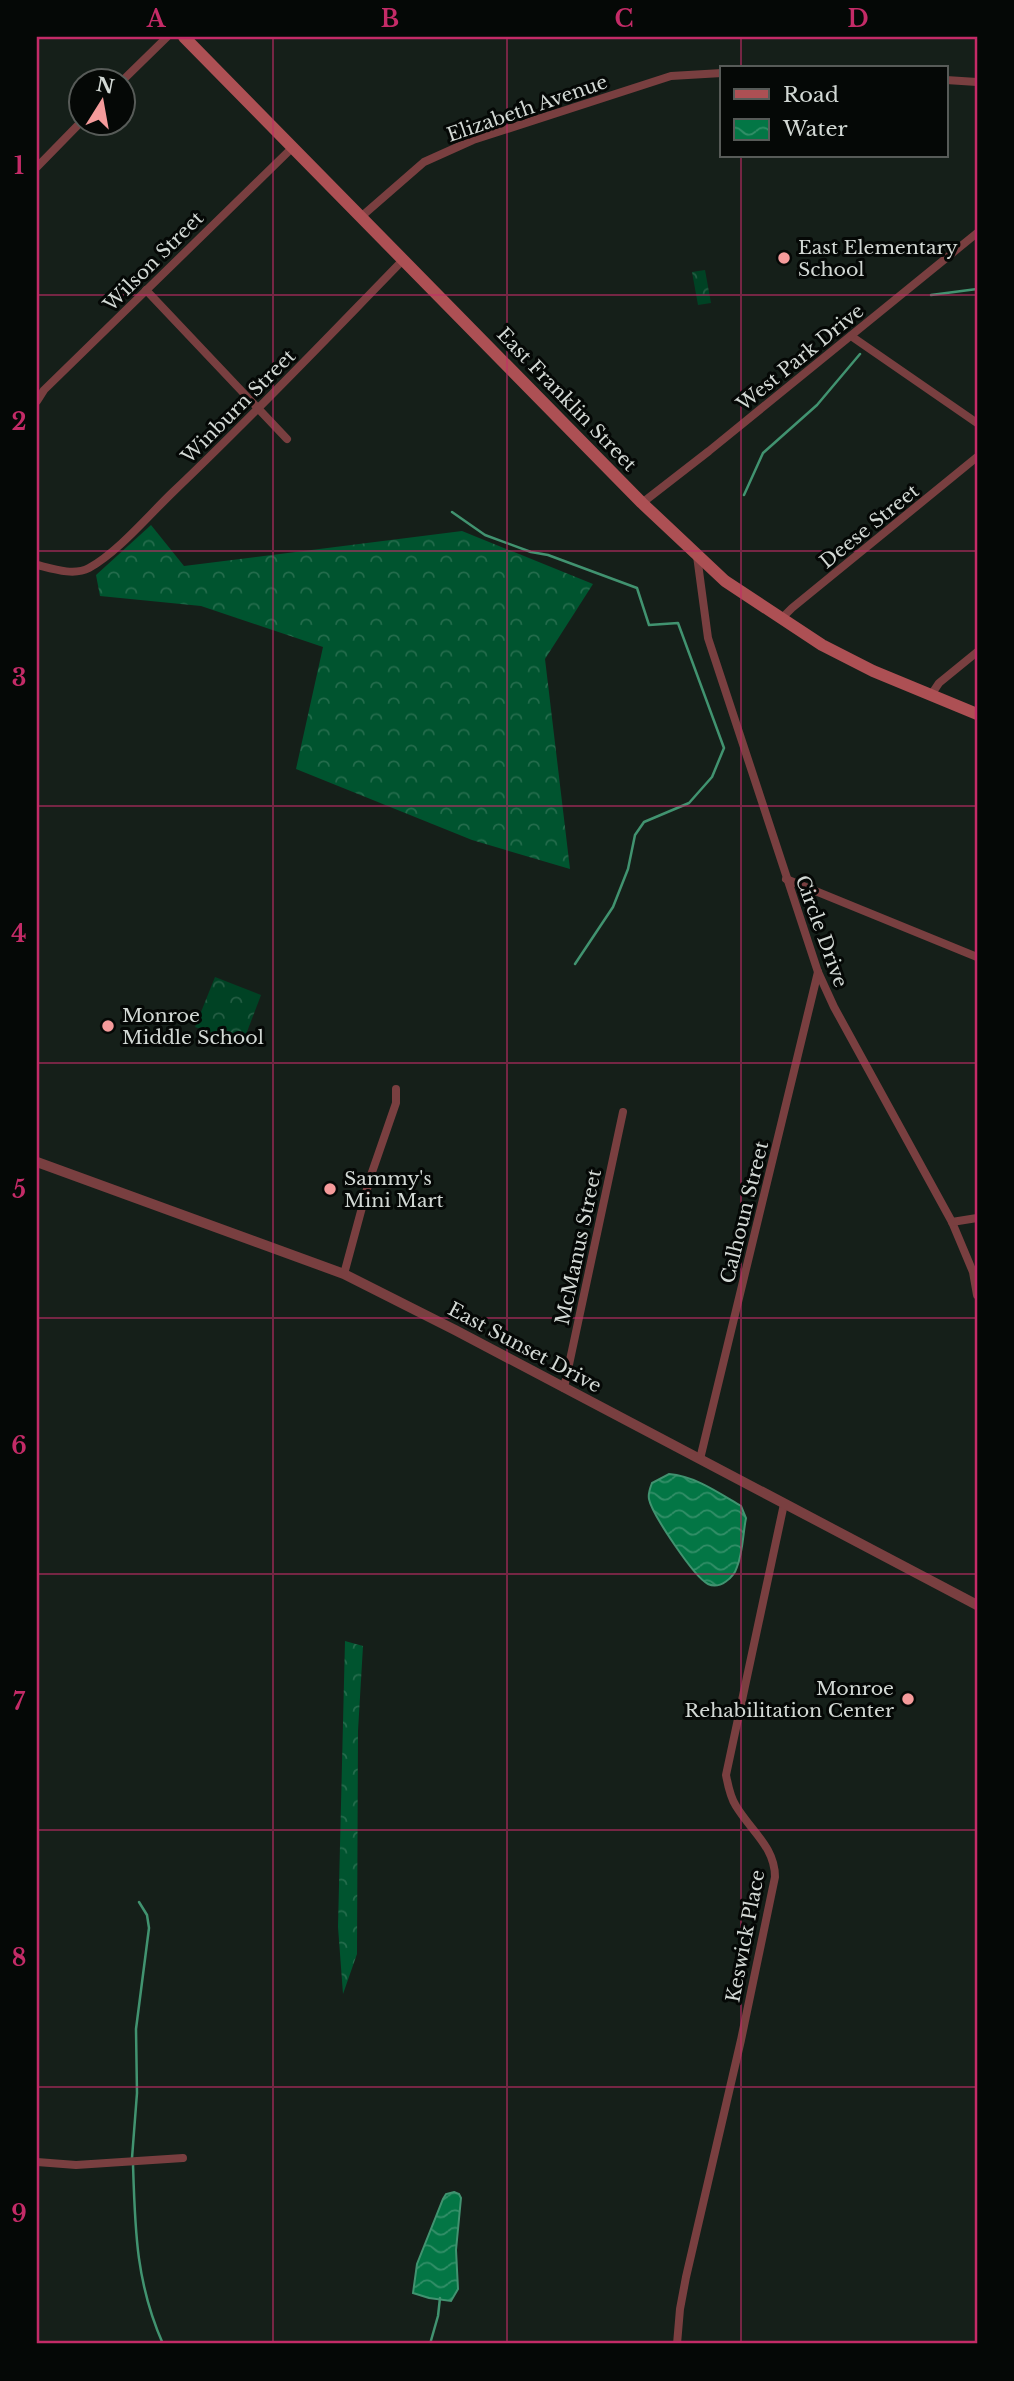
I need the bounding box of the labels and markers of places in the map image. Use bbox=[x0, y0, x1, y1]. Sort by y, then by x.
place label: East Elementary School bbox=[798, 236, 958, 281]
marker: East Elementary School bbox=[776, 250, 792, 266]
place label: Monroe Middle School bbox=[122, 1004, 264, 1049]
marker: Monroe Middle School bbox=[100, 1018, 116, 1034]
place label: Sammy's Mini Mart bbox=[344, 1167, 445, 1212]
marker: Sammy's Mini Mart bbox=[322, 1181, 338, 1197]
place label: Monroe Rehabilitation Center bbox=[684, 1677, 894, 1722]
marker: Monroe Rehabilitation Center bbox=[900, 1691, 916, 1707]

